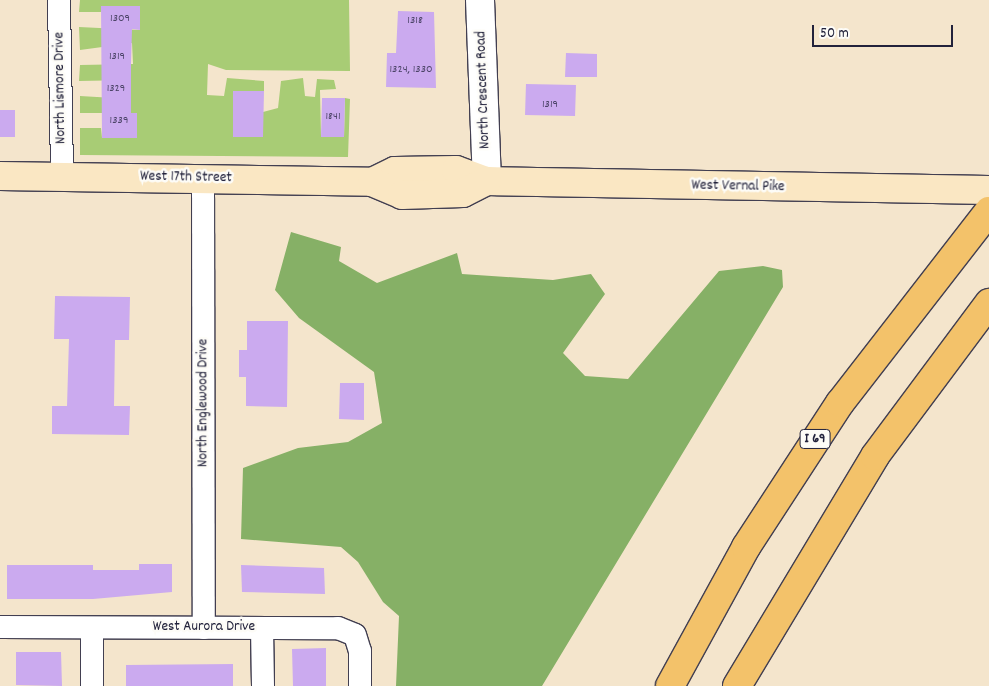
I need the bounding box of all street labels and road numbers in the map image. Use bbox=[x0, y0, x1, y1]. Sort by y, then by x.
street label: North Crescent Road bbox=[473, 31, 495, 149]
street label: North Lismore Drive bbox=[51, 32, 71, 144]
street label: West 17th Street bbox=[140, 168, 232, 188]
street label: West Vernal Pike bbox=[691, 177, 785, 197]
street label: North Englewood Drive bbox=[195, 339, 213, 467]
road number: I 69 bbox=[799, 428, 831, 450]
street label: West Aurora Drive bbox=[153, 619, 255, 637]

